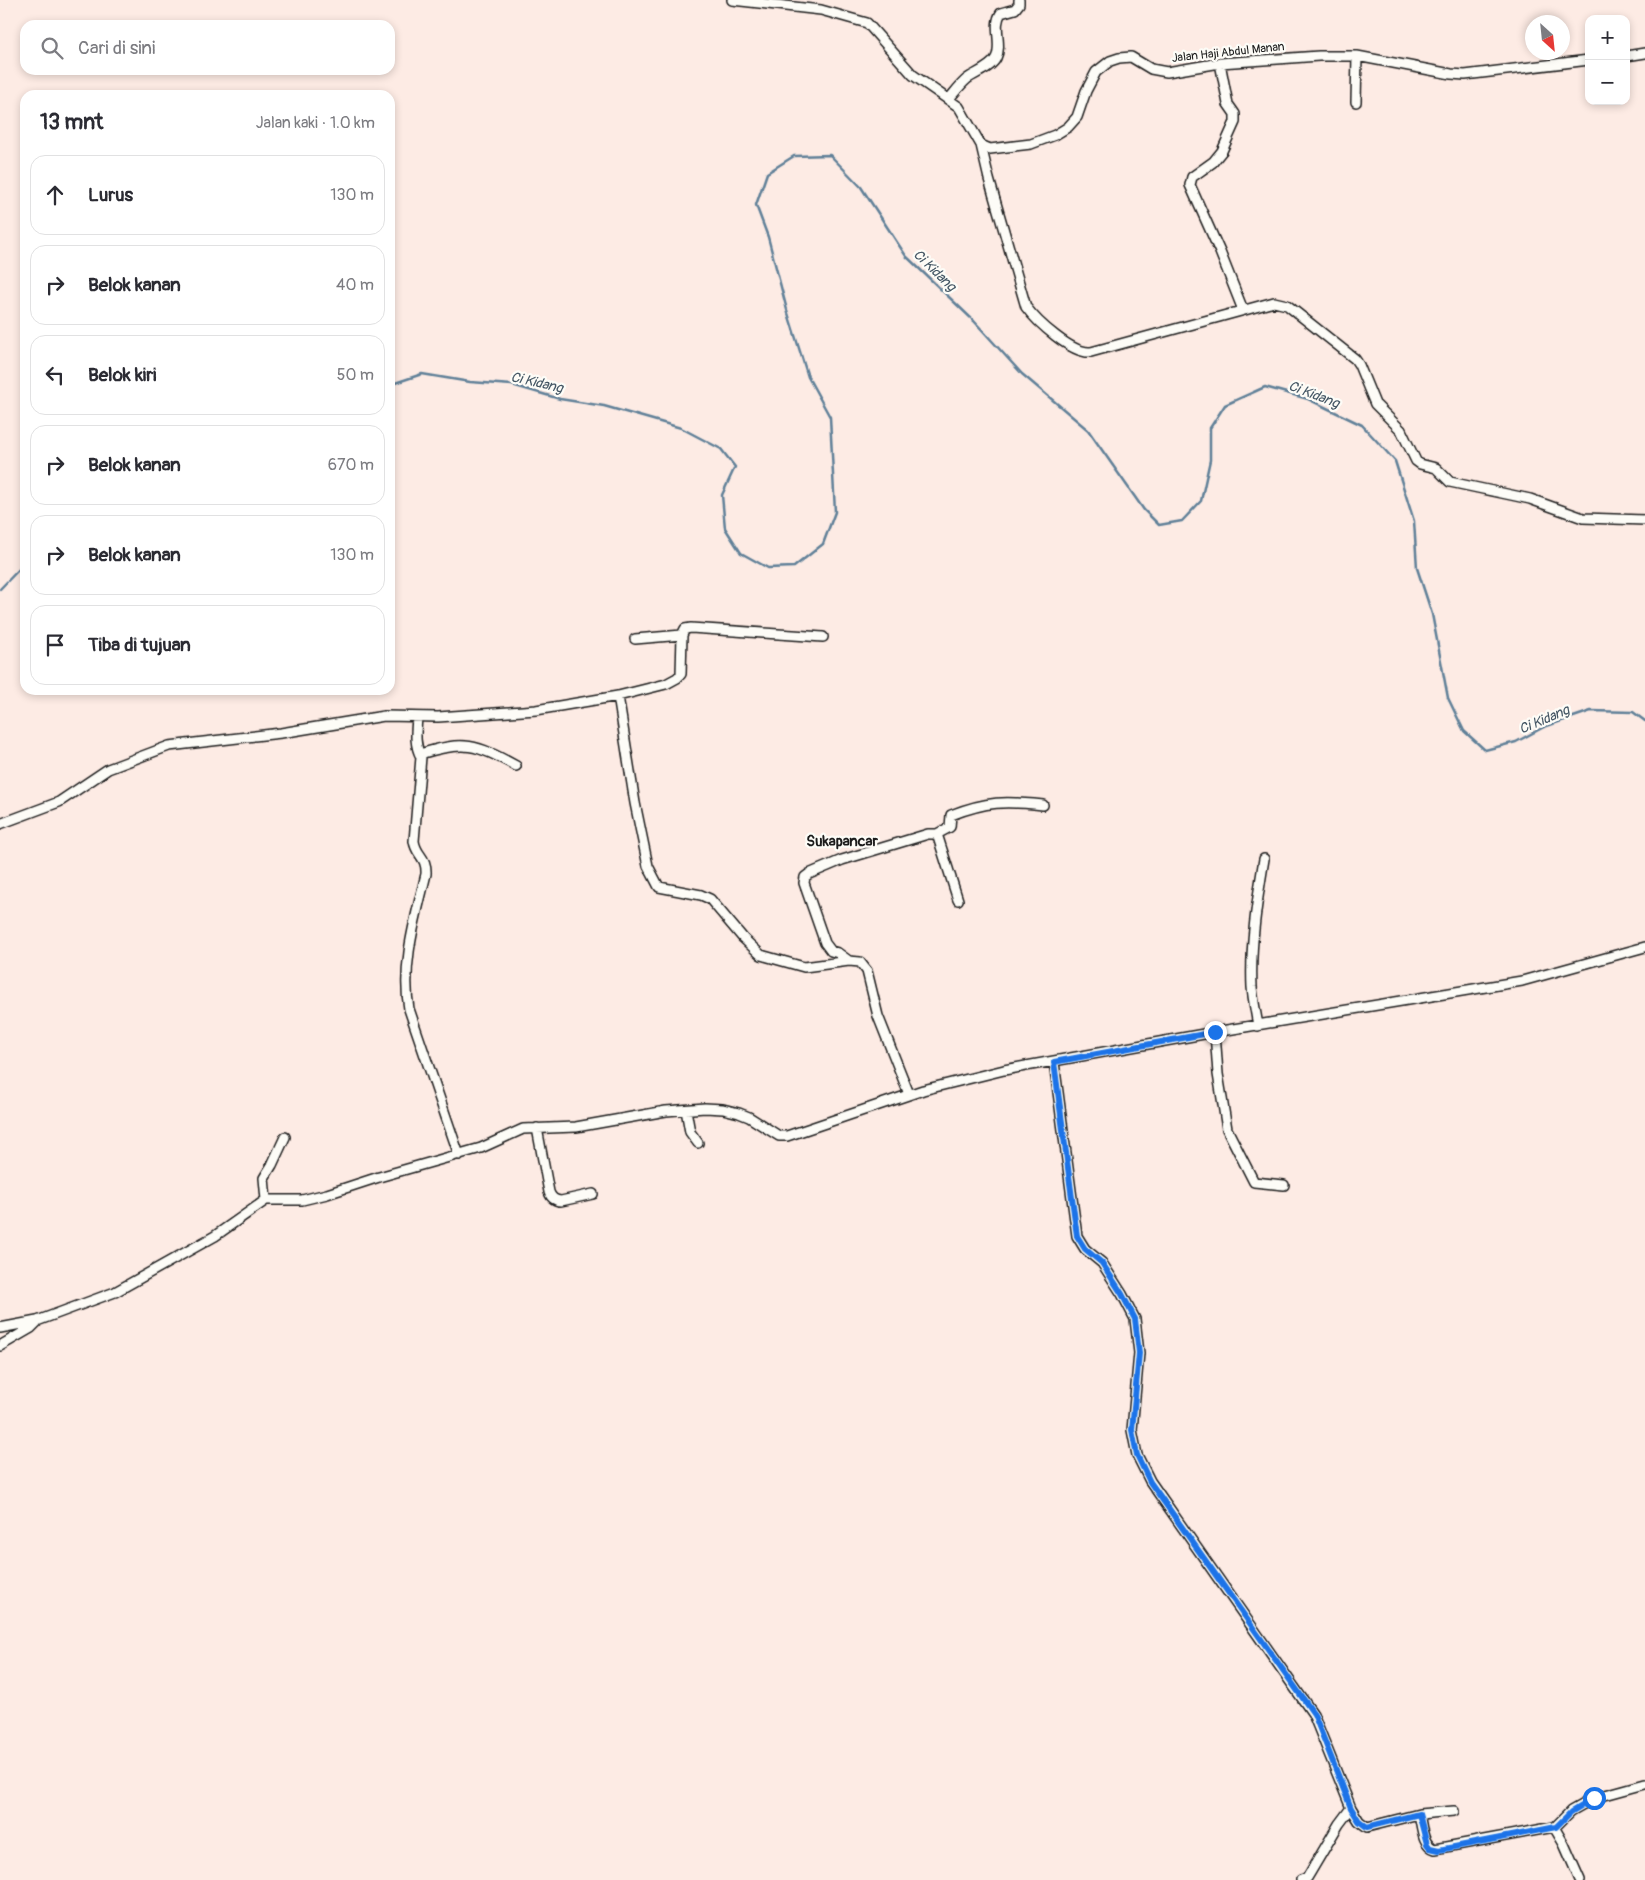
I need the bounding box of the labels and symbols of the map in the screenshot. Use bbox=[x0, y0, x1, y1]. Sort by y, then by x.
north arrow bbox=[1525, 15, 1570, 60]
street label: Jalan Haji Abdul Manan bbox=[1171, 39, 1285, 66]
water label: Ci Kidang bbox=[910, 246, 960, 296]
water label: Ci Kidang bbox=[509, 368, 566, 397]
water label: Ci Kidang bbox=[1286, 377, 1343, 412]
water label: Ci Kidang bbox=[1516, 701, 1573, 738]
district label: Sukapancar bbox=[806, 832, 878, 851]
route end bbox=[1204, 1021, 1227, 1044]
route start bbox=[1583, 1787, 1606, 1810]

